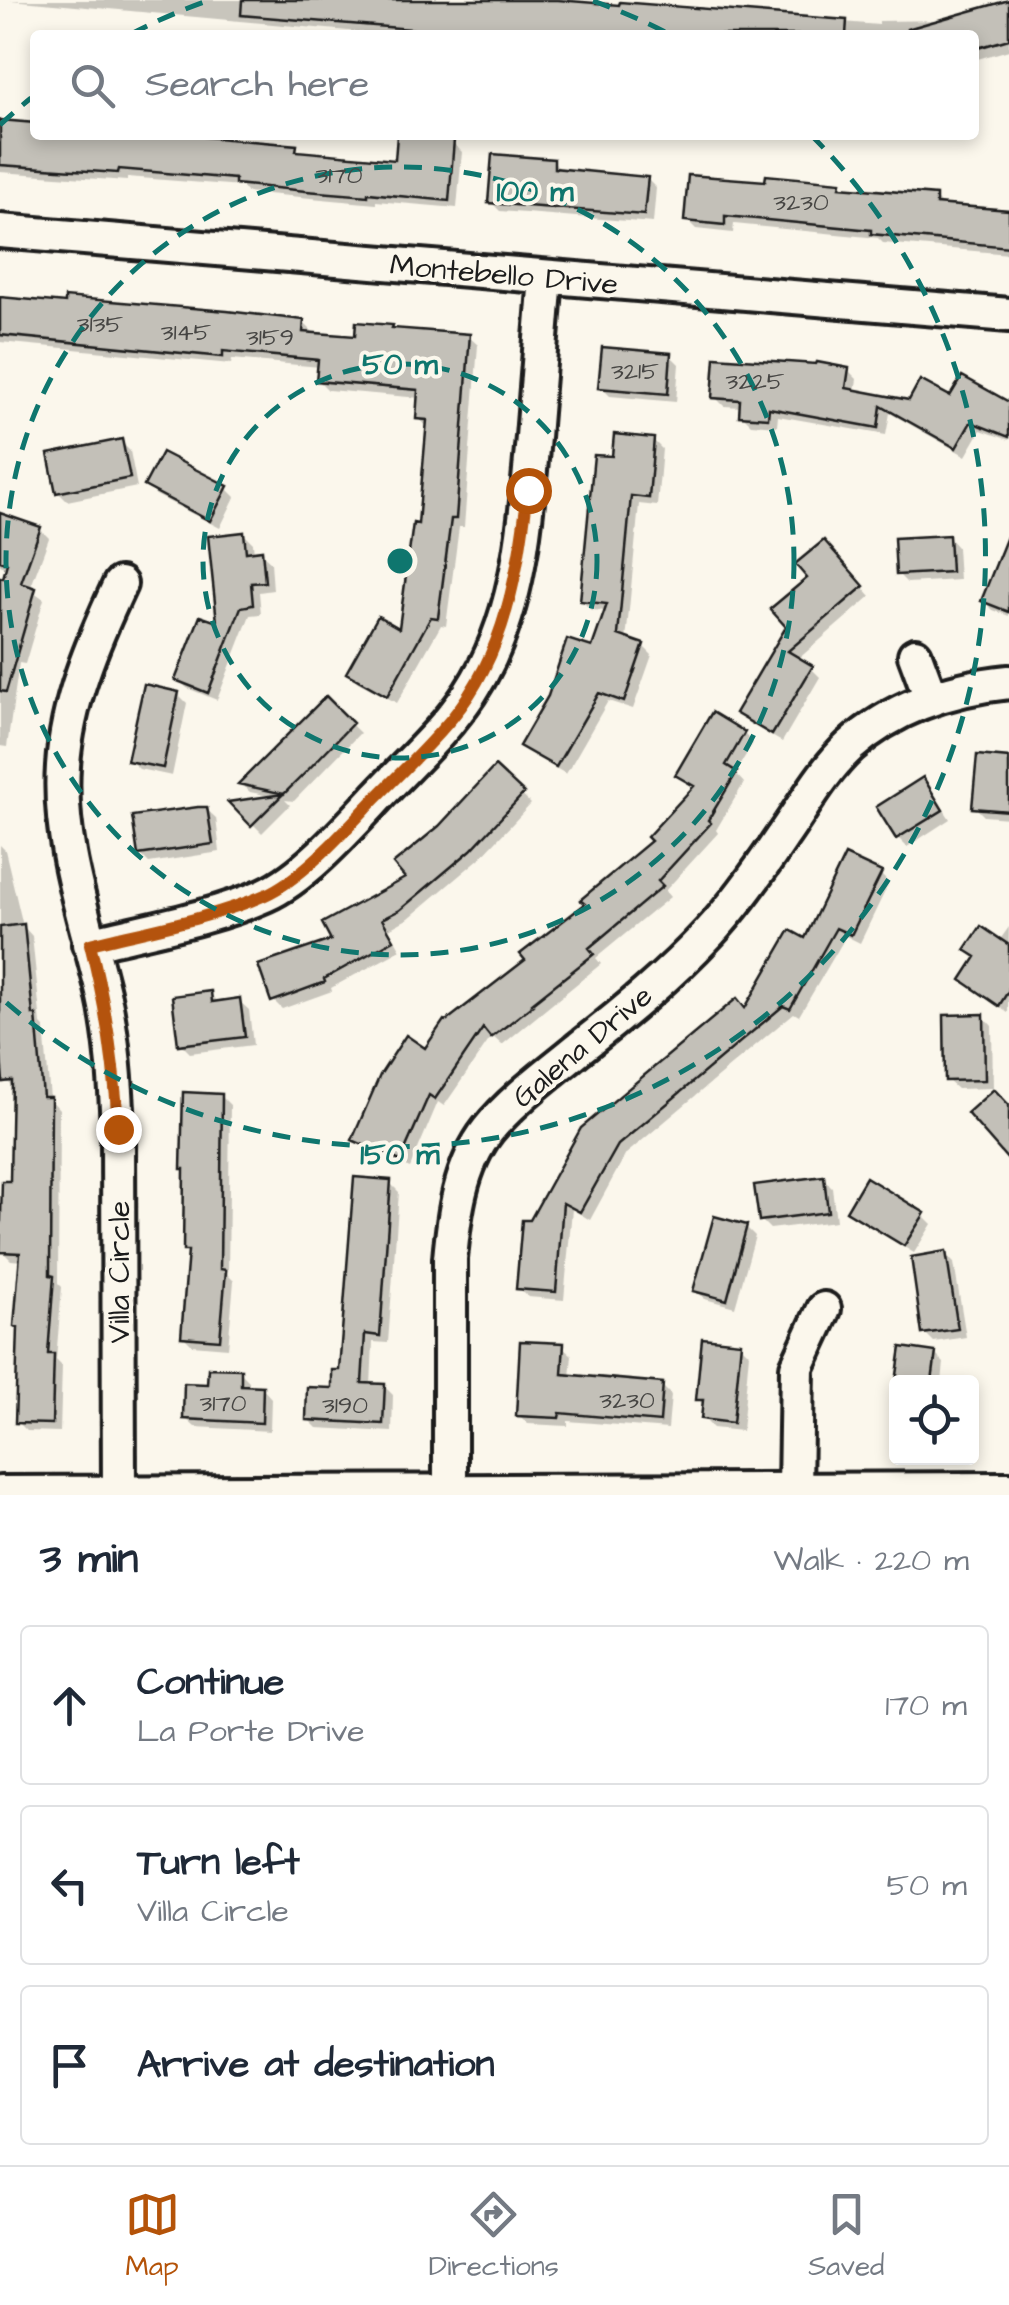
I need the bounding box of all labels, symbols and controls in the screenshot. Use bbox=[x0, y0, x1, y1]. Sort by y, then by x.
search box bbox=[30, 30, 979, 140]
icon: search bbox=[65, 58, 120, 113]
text: Search here bbox=[145, 59, 369, 111]
house number: 3170 bbox=[315, 158, 363, 193]
text: 100 m bbox=[496, 171, 574, 213]
house number: 3230 bbox=[773, 185, 829, 220]
street label: Montebello Drive bbox=[388, 244, 620, 306]
house number: 3135 bbox=[77, 307, 123, 342]
house number: 3145 bbox=[161, 315, 212, 350]
house number: 3159 bbox=[246, 320, 294, 355]
text: 50 m bbox=[362, 344, 438, 386]
house number: 3215 bbox=[611, 354, 659, 389]
house number: 3225 bbox=[725, 364, 785, 399]
route start bbox=[506, 468, 552, 514]
centre of rings bbox=[382, 543, 418, 579]
street label: Galena Drive bbox=[503, 976, 662, 1118]
route end bbox=[96, 1107, 142, 1153]
text: 150 m bbox=[360, 1134, 440, 1176]
street label: Villa Circle bbox=[99, 1201, 141, 1343]
map controls bbox=[889, 1375, 979, 1465]
button: locate bbox=[889, 1375, 979, 1465]
house number: 3230 bbox=[599, 1383, 655, 1418]
house number: 3170 bbox=[199, 1386, 247, 1421]
house number: 3190 bbox=[322, 1388, 368, 1423]
text: 3 min bbox=[40, 1531, 138, 1589]
text: Walk · 220 m bbox=[773, 1538, 969, 1583]
text: Continue bbox=[137, 1657, 284, 1709]
icon: ahead bbox=[42, 1678, 97, 1733]
text: 170 m bbox=[885, 1683, 967, 1728]
text: La Porte Drive bbox=[137, 1709, 365, 1754]
text: Turn left bbox=[137, 1837, 300, 1889]
icon: left bbox=[42, 1858, 97, 1913]
text: 50 m bbox=[886, 1863, 967, 1908]
text: Villa Circle bbox=[137, 1889, 289, 1934]
icon: arrive bbox=[42, 2038, 97, 2093]
text: Arrive at destination bbox=[137, 2039, 494, 2091]
tab: Map bbox=[125, 2187, 180, 2286]
tab: Directions bbox=[429, 2187, 559, 2286]
tab: Saved bbox=[808, 2187, 884, 2286]

